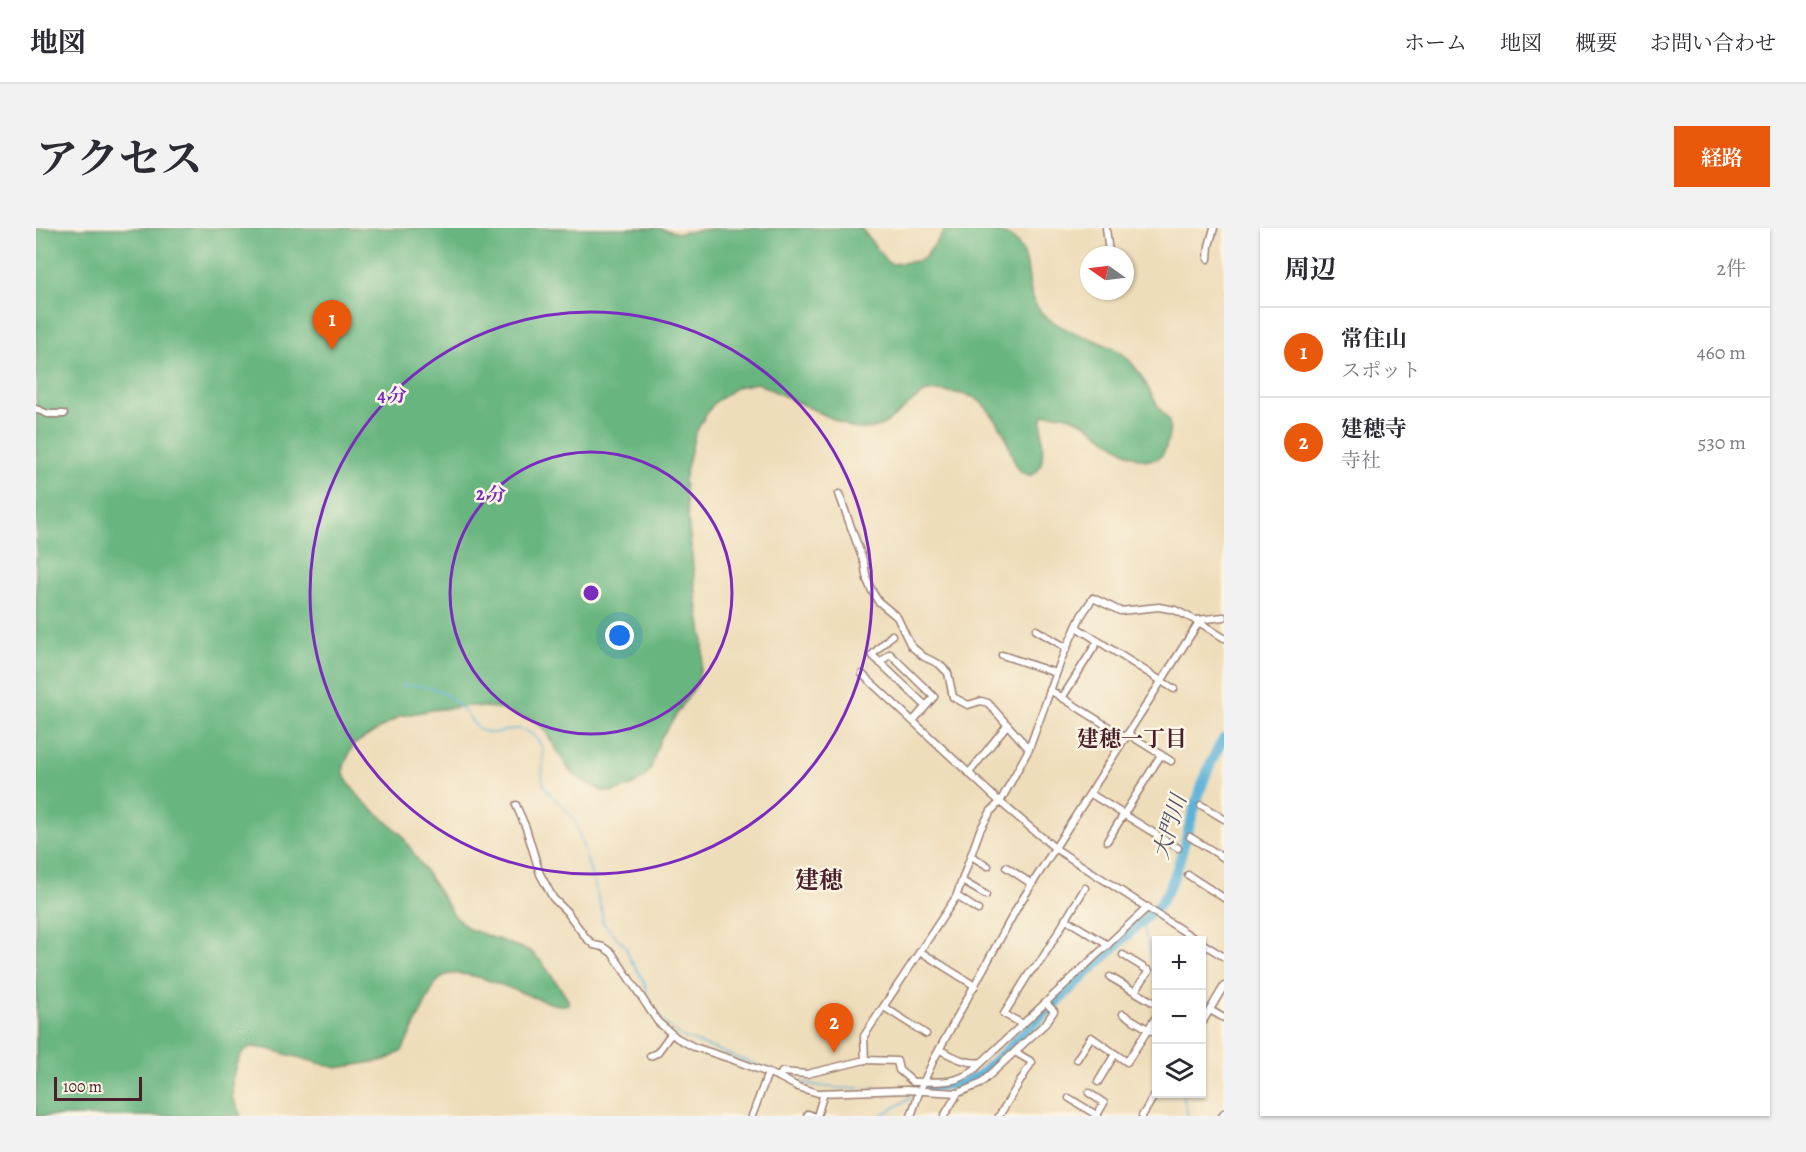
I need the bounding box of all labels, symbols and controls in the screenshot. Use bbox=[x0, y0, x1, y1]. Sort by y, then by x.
text: 地図 bbox=[30, 24, 86, 62]
text: ホーム bbox=[1404, 29, 1467, 57]
text: 地図 bbox=[1500, 29, 1542, 57]
text: 概要 bbox=[1575, 29, 1617, 57]
text: お問い合わせ bbox=[1650, 29, 1776, 57]
button: 経路 bbox=[1674, 126, 1770, 187]
text: アクセス bbox=[36, 130, 203, 187]
north arrow bbox=[1080, 246, 1134, 300]
text: 周辺 bbox=[1284, 252, 1336, 287]
text: 2件 bbox=[1717, 255, 1746, 282]
pin: 1 bbox=[312, 300, 352, 350]
text: 常住山 bbox=[1341, 324, 1407, 354]
text: 1 bbox=[1300, 339, 1307, 366]
text: 460 m bbox=[1696, 339, 1746, 366]
text: スポット bbox=[1341, 357, 1421, 384]
text: 4 分 bbox=[377, 383, 407, 407]
text: 建穂寺 bbox=[1341, 414, 1407, 444]
text: 2 bbox=[1299, 429, 1308, 456]
text: 530 m bbox=[1698, 429, 1746, 456]
text: 寺社 bbox=[1341, 447, 1381, 474]
text: 2 分 bbox=[476, 482, 506, 506]
centre of rings bbox=[581, 583, 601, 603]
your location bbox=[605, 621, 634, 650]
district label: 建穂一丁目 bbox=[1077, 724, 1187, 754]
water label: 大門川 bbox=[1146, 789, 1195, 863]
district label: 建穂 bbox=[795, 864, 843, 896]
map controls bbox=[1152, 936, 1206, 1098]
button: + bbox=[1152, 936, 1206, 990]
button: − bbox=[1152, 990, 1206, 1044]
pin: 2 bbox=[814, 1004, 854, 1053]
button: layers bbox=[1152, 1044, 1206, 1098]
scale bar bbox=[54, 1074, 142, 1102]
text: 100 m bbox=[63, 1076, 102, 1098]

